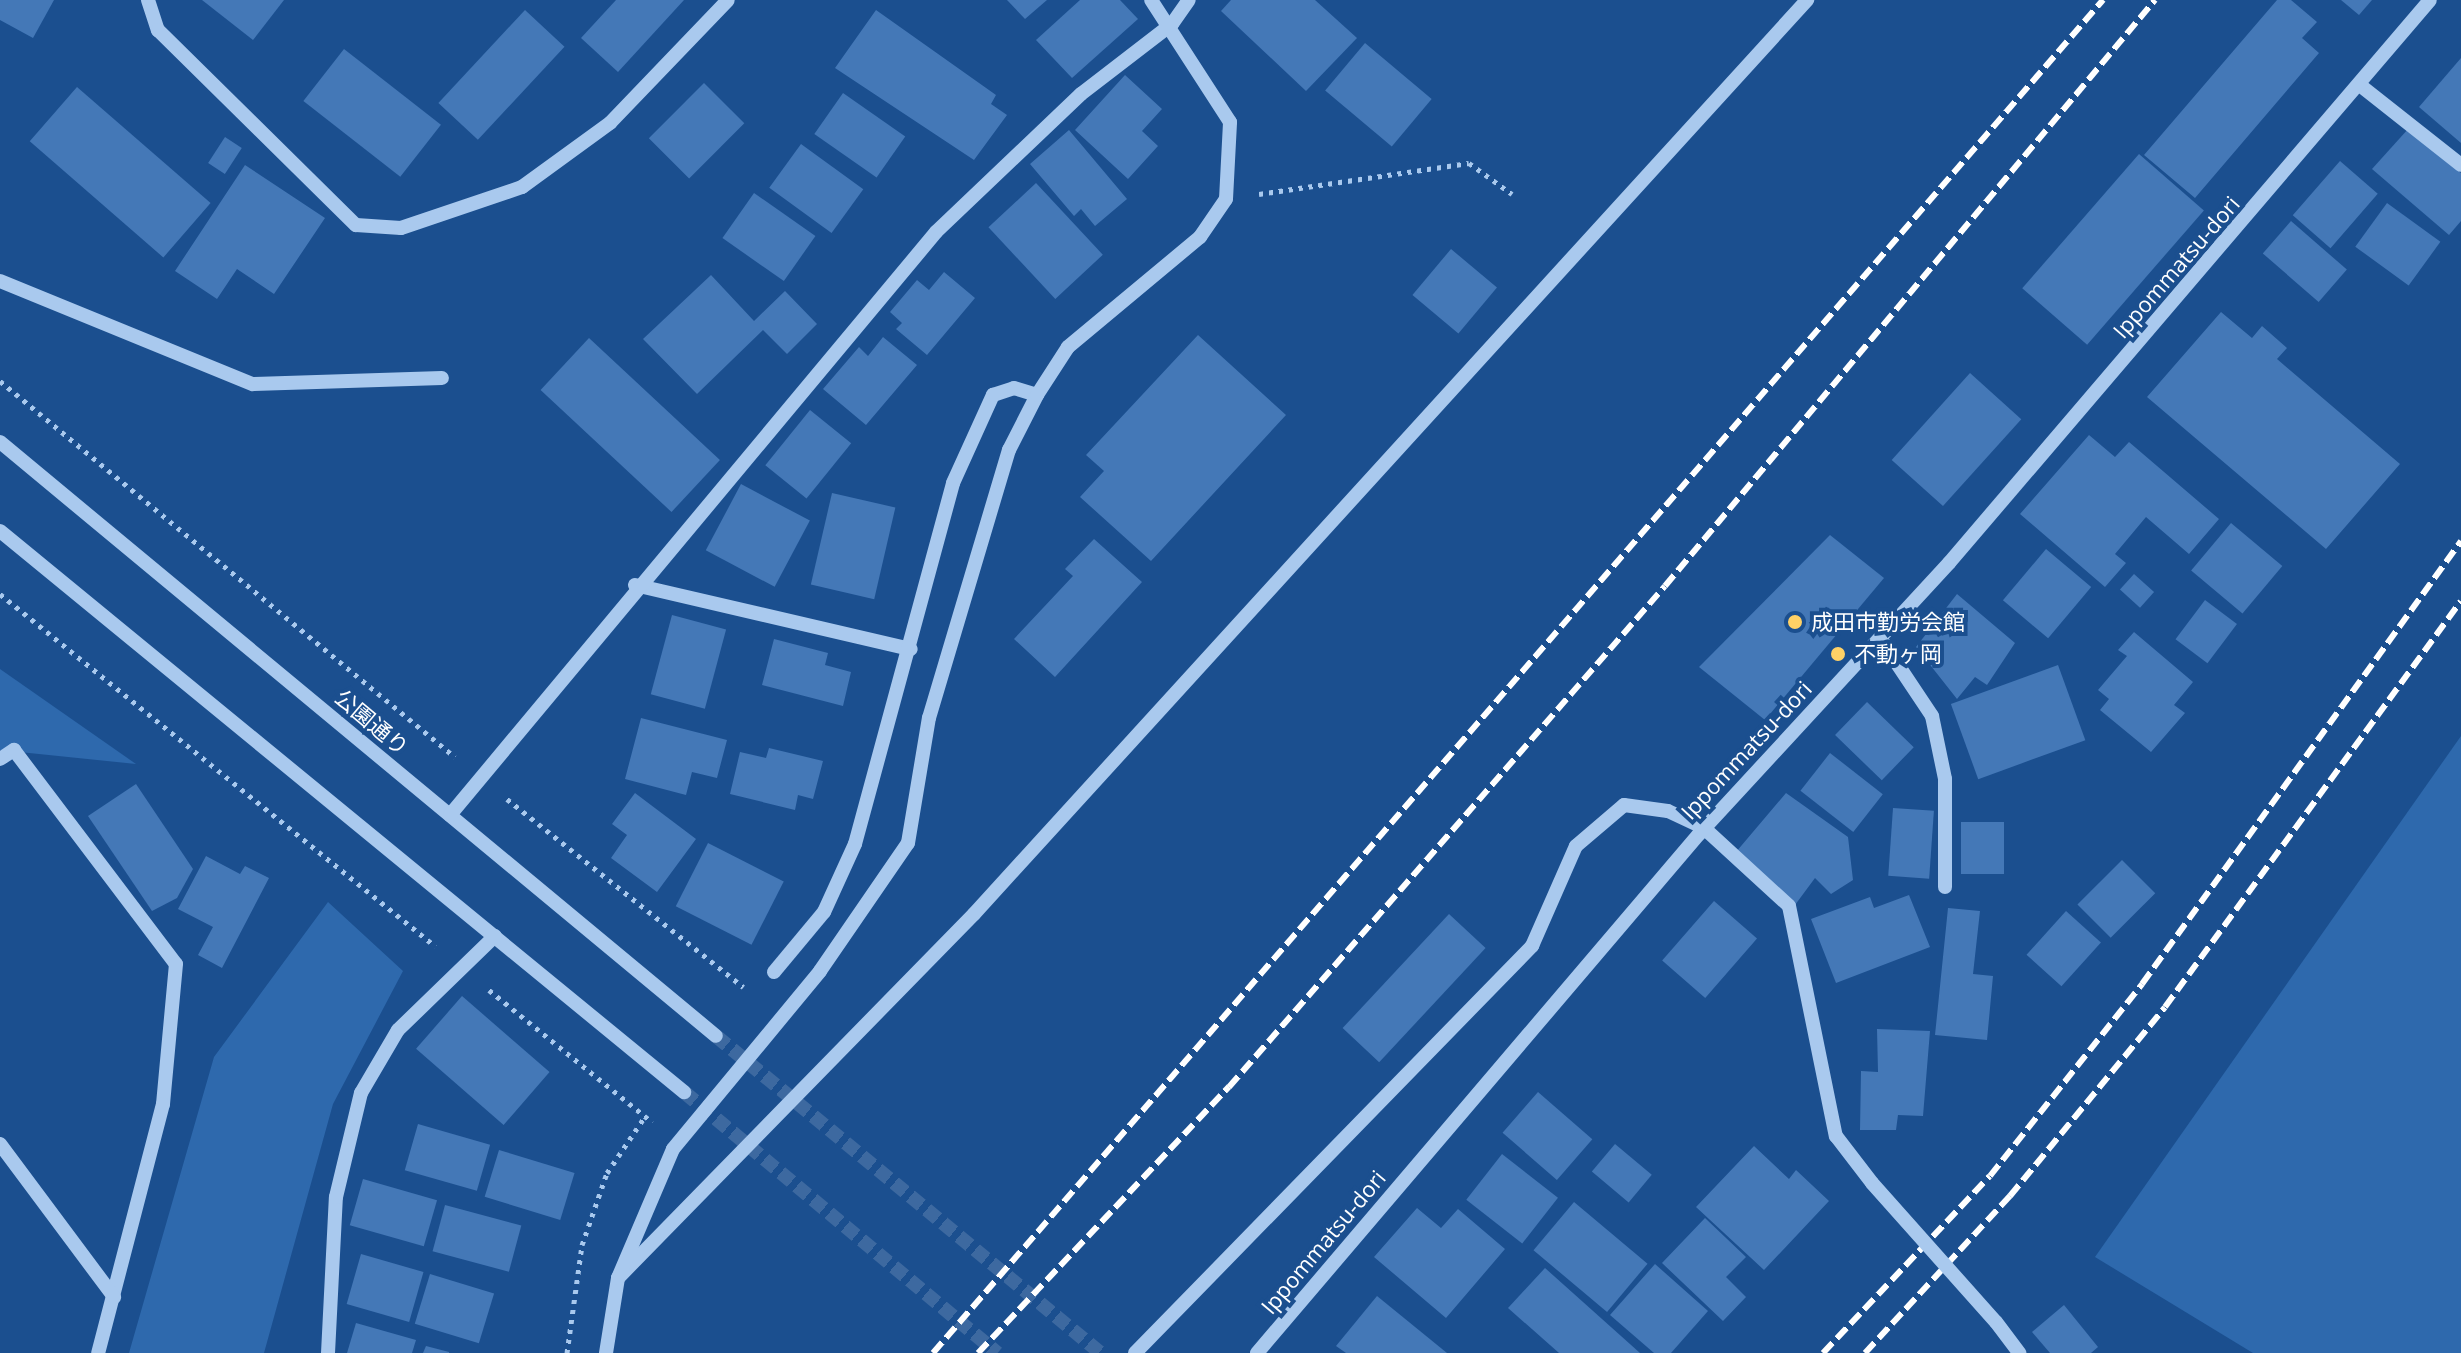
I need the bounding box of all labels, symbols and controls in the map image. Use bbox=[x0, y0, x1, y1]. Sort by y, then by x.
street label: Ippommatsu-dori bbox=[2107, 191, 2245, 343]
place label: 成田市勤労会館 bbox=[1811, 609, 1965, 635]
marker: 成田市勤労会館 bbox=[1786, 613, 1804, 631]
place label: 不動ヶ岡 bbox=[1854, 641, 1942, 667]
marker: 不動ヶ岡 bbox=[1829, 645, 1847, 663]
street label: Ippommatsu-dori bbox=[1675, 675, 1817, 825]
street label: 公園通り bbox=[330, 684, 414, 760]
street label: Ippommatsu-dori bbox=[1255, 1165, 1391, 1319]

